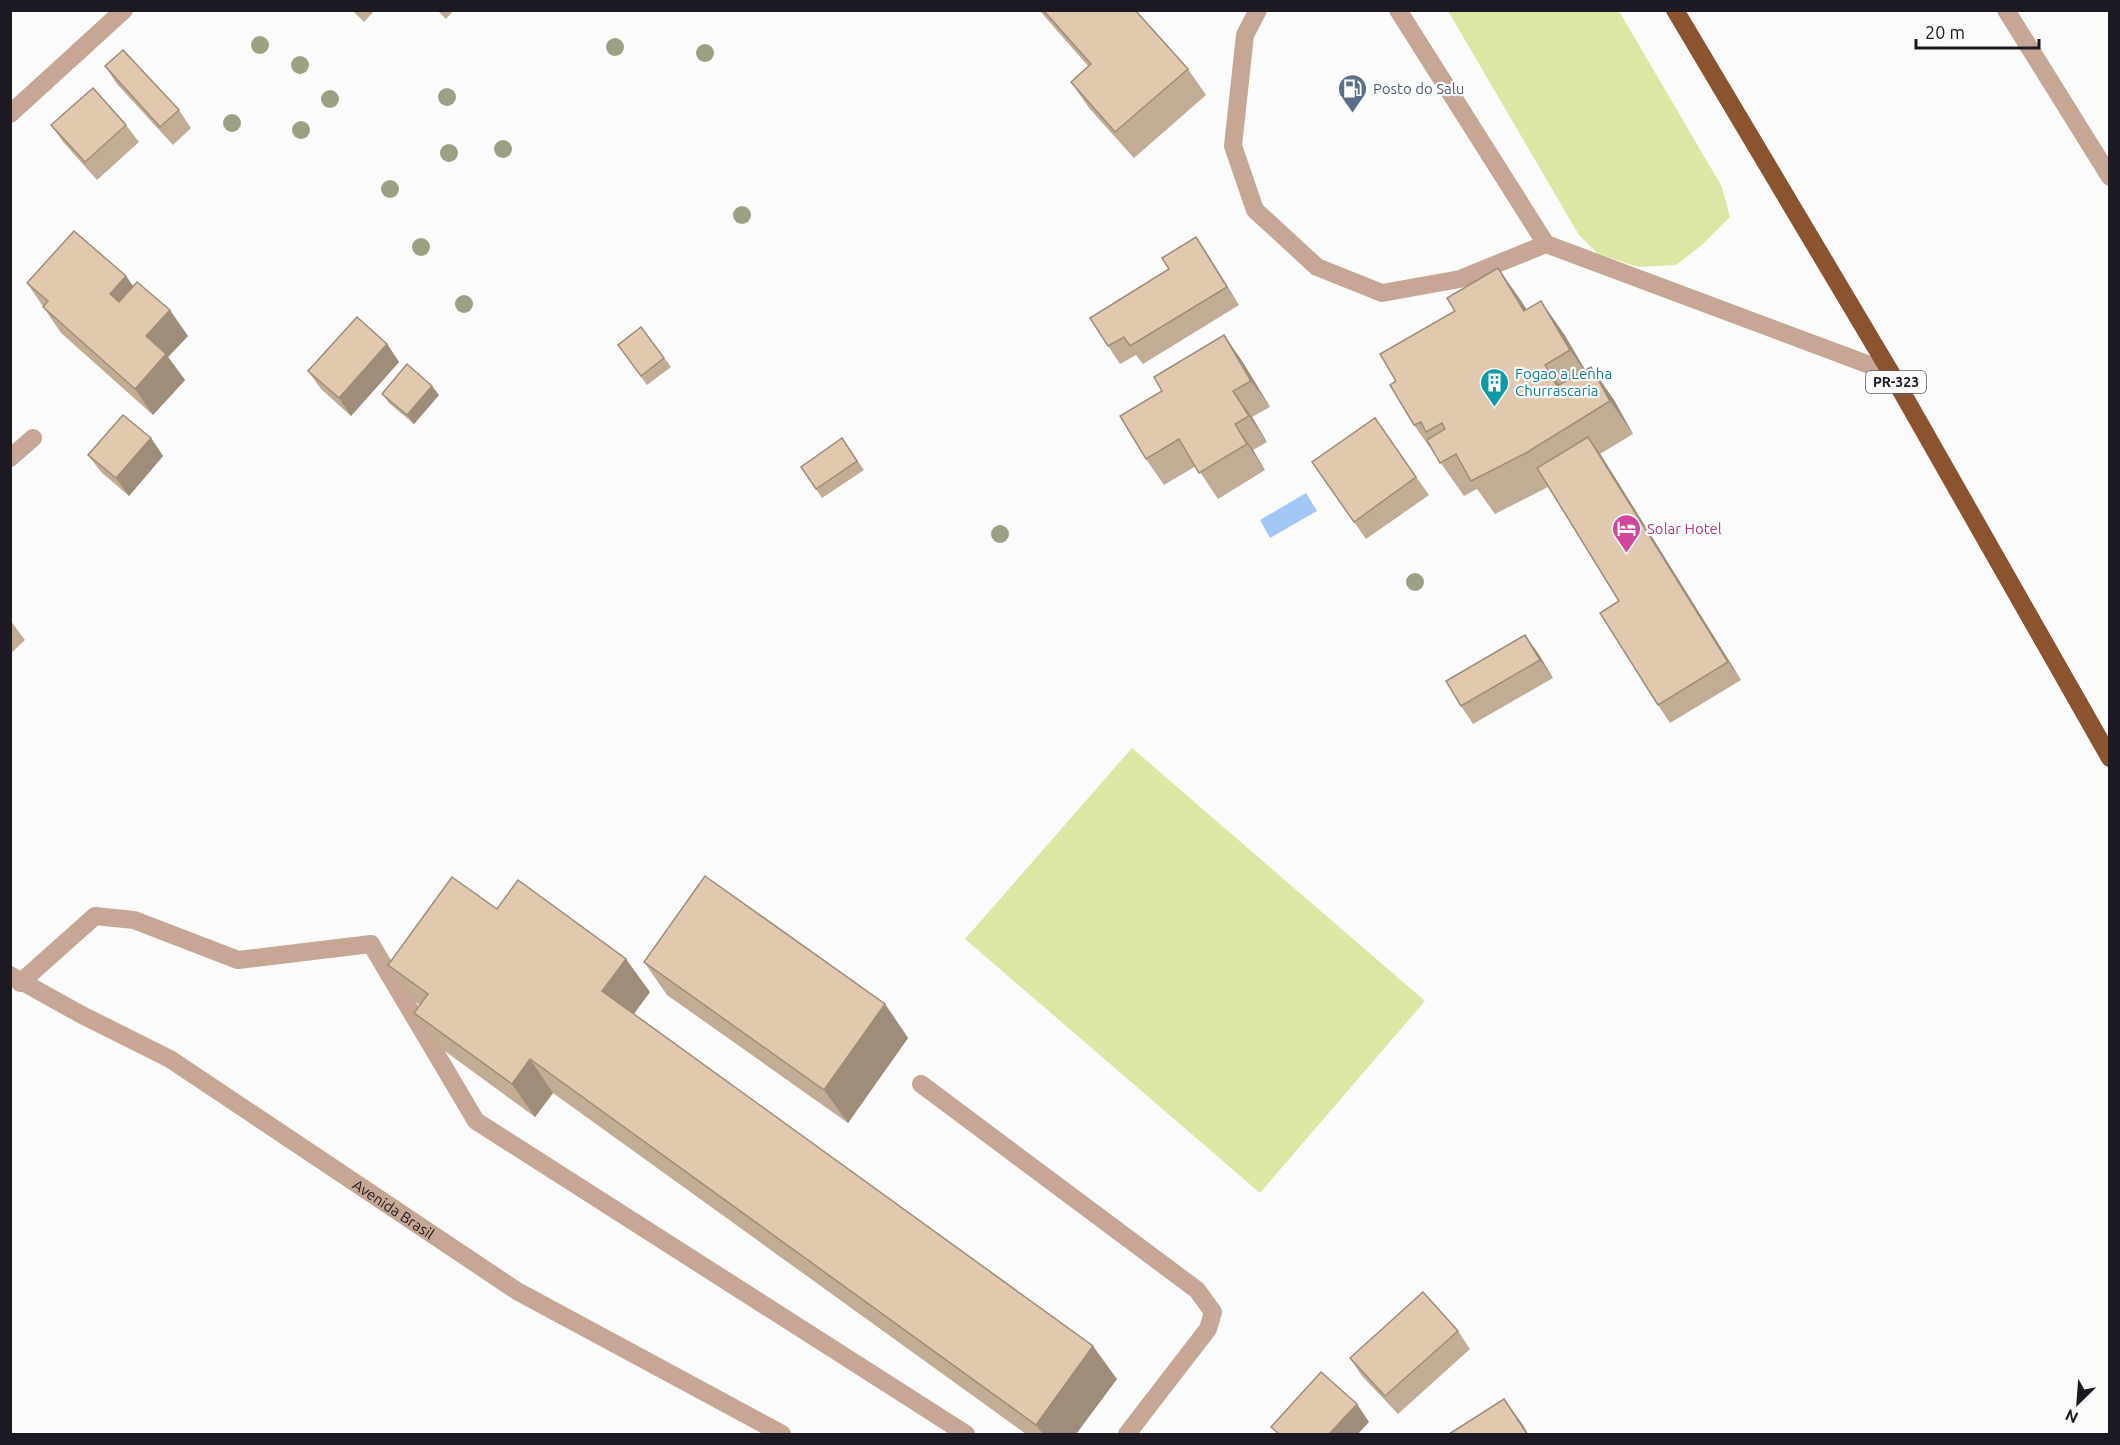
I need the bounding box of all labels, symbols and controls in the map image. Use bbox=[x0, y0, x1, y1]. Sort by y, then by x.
scale bar bbox=[1916, 12, 2039, 50]
text: 20 m bbox=[1925, 22, 1965, 42]
fuel station icon: Posto do Salu bbox=[1336, 72, 1368, 114]
place label: Posto do Salu bbox=[1373, 80, 1464, 97]
place label: Fogao a Lenha Churrascaria bbox=[1515, 365, 1612, 399]
building icon: Fogao a Lenha Churrascaria bbox=[1478, 366, 1510, 408]
road number: PR-323 bbox=[1866, 371, 1926, 393]
hotel icon: Solar Hotel bbox=[1610, 512, 1642, 554]
place label: Solar Hotel bbox=[1647, 520, 1722, 537]
street label: Avenida Brasil bbox=[350, 1175, 438, 1242]
north arrow bbox=[2048, 1373, 2108, 1433]
text: N bbox=[2062, 1406, 2081, 1427]

